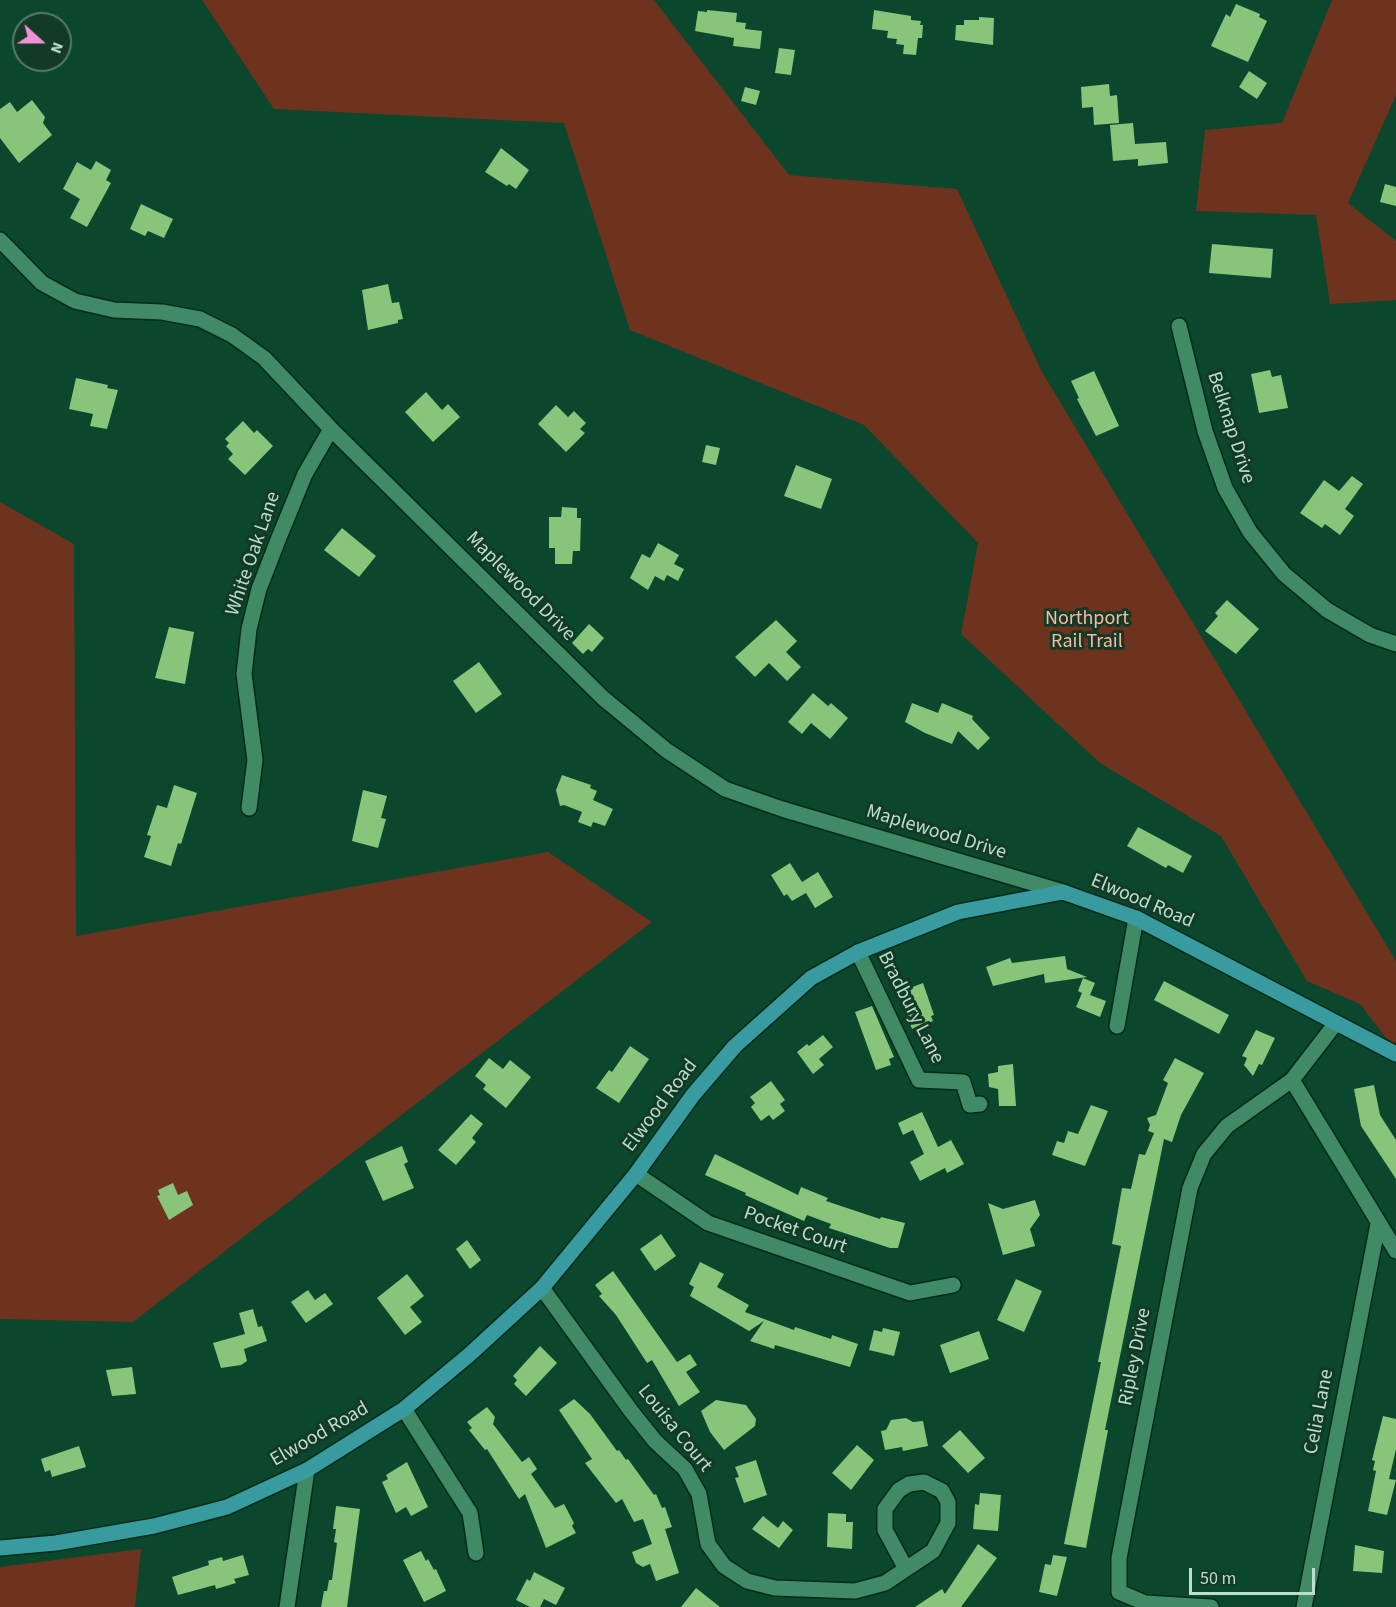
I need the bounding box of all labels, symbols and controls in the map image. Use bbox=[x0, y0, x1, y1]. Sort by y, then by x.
north arrow bbox=[12, 12, 72, 72]
text: N bbox=[45, 39, 69, 57]
street label: Belknap Drive bbox=[1201, 369, 1259, 487]
street label: White Oak Lane bbox=[222, 489, 286, 619]
street label: Maplewood Drive bbox=[460, 527, 580, 647]
park label: Northport Rail Trail bbox=[1045, 608, 1129, 655]
street label: Maplewood Drive bbox=[863, 800, 1009, 866]
street label: Elwood Road bbox=[1087, 870, 1197, 934]
street label: Bradbury Lane bbox=[871, 948, 949, 1068]
street label: Elwood Road bbox=[618, 1055, 704, 1157]
street label: Pocket Court bbox=[740, 1202, 850, 1260]
street label: Ripley Drive bbox=[1115, 1306, 1157, 1408]
street label: Celia Lane bbox=[1300, 1367, 1340, 1457]
street label: Louisa Court bbox=[632, 1380, 716, 1478]
street label: Elwood Road bbox=[267, 1397, 373, 1473]
scale bar bbox=[1192, 1556, 1318, 1594]
text: 50 m bbox=[1200, 1566, 1236, 1591]

